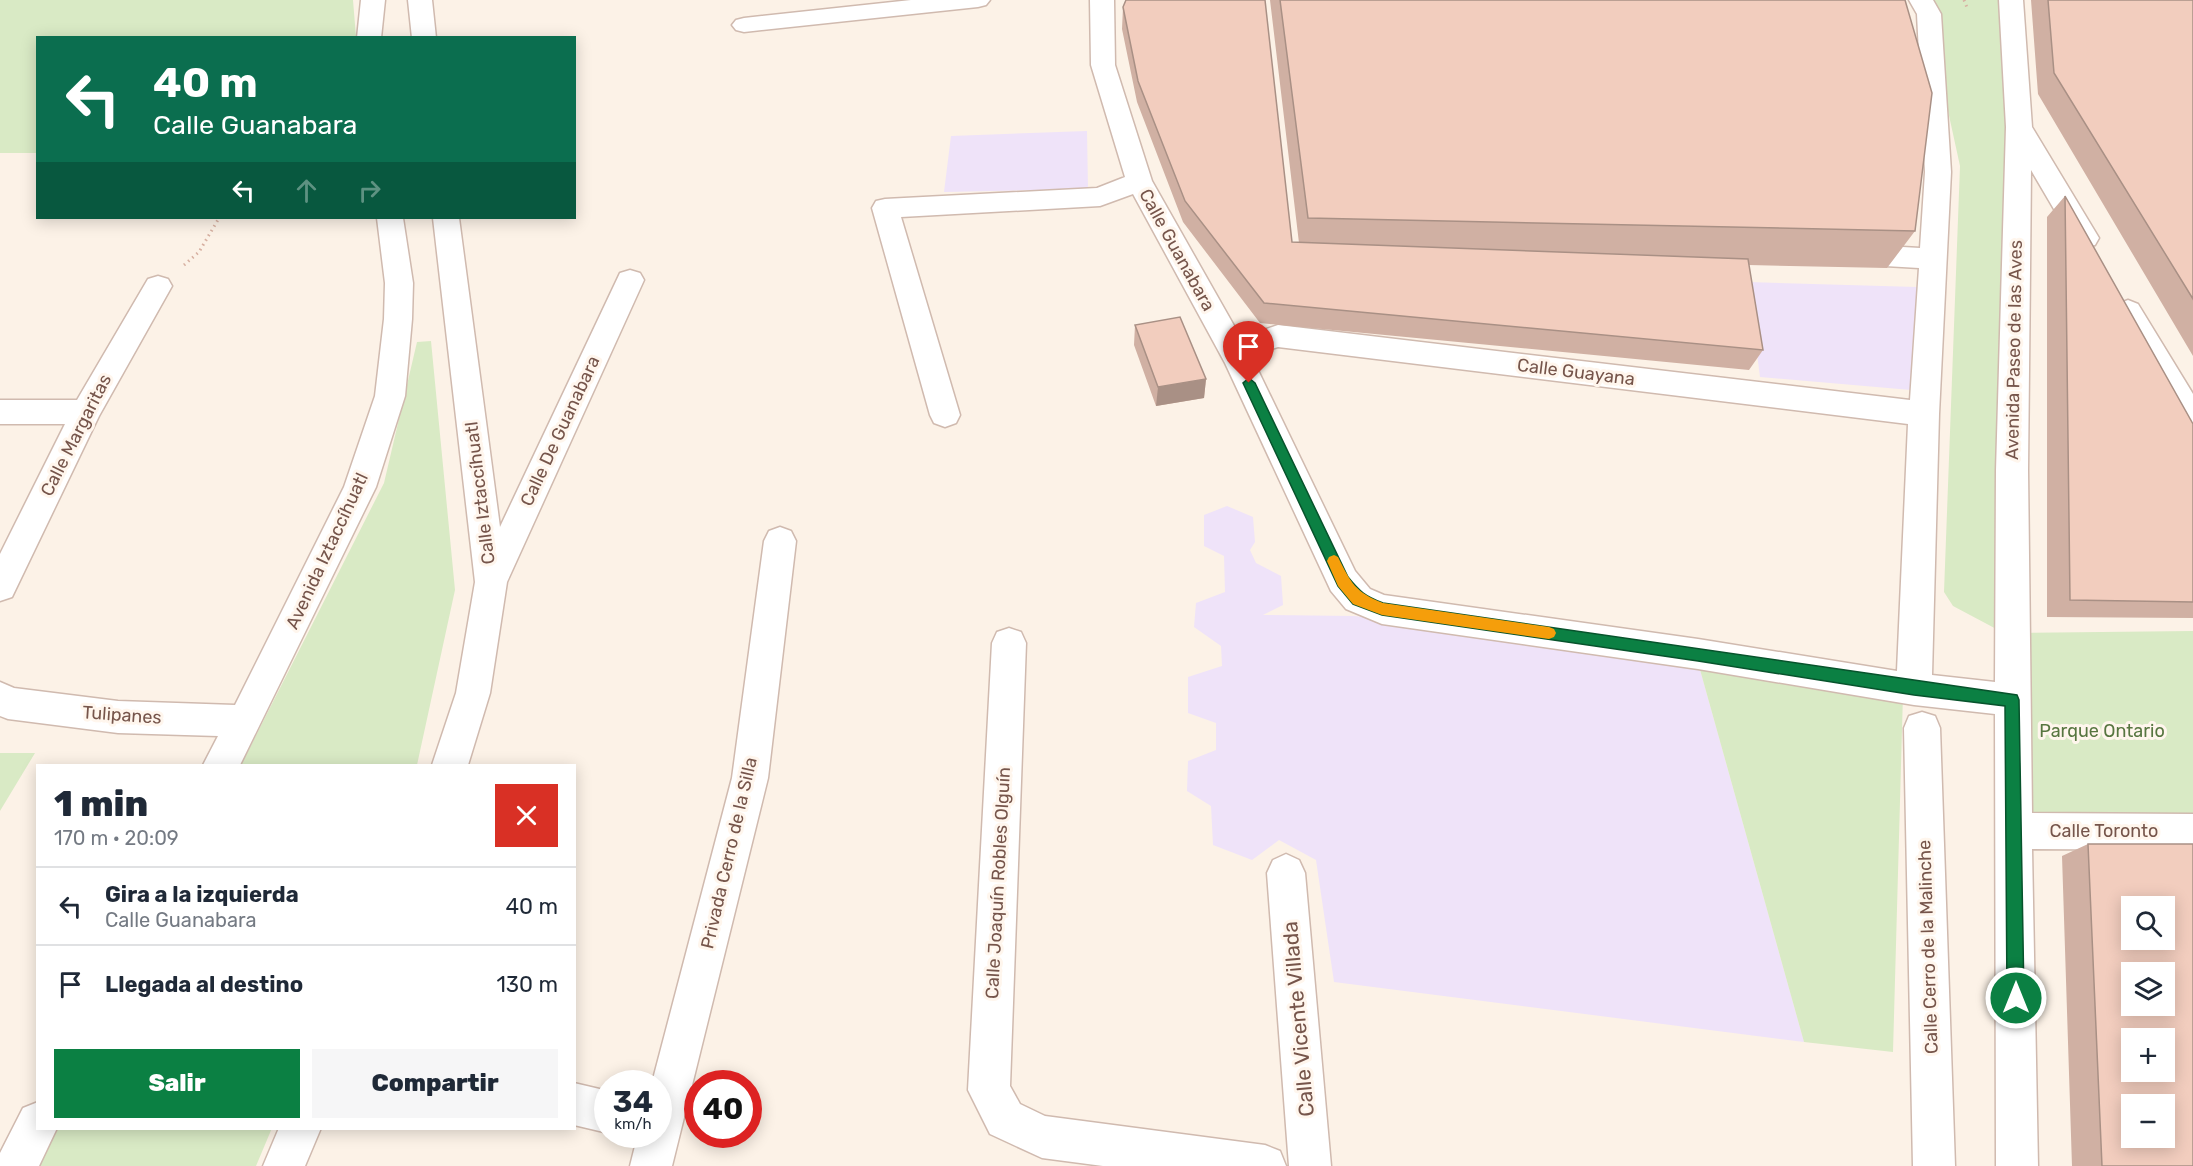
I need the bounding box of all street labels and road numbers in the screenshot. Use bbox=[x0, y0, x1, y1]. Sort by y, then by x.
street label: Calle Guanabara bbox=[1134, 185, 1220, 315]
street label: Avenida Paseo de las Aves bbox=[2001, 240, 2027, 460]
street label: Calle De Guanabara bbox=[516, 352, 604, 510]
street label: Calle Guayana bbox=[1516, 354, 1636, 390]
street label: Calle Margaritas bbox=[36, 370, 116, 500]
street label: Calle Iztaccíhuatl bbox=[460, 420, 500, 566]
street label: Avenida Iztaccíhuatl bbox=[281, 469, 373, 633]
street label: Tulipanes bbox=[82, 701, 162, 729]
street label: Privada Cerro de la Silla bbox=[696, 755, 762, 951]
street label: Calle Joaquín Robles Olguín bbox=[981, 766, 1015, 1000]
street label: Calle Toronto bbox=[2050, 820, 2158, 842]
street label: Calle Cerro de la Malinche bbox=[1913, 840, 1943, 1054]
street label: Calle Vicente Villada bbox=[1277, 920, 1319, 1118]

